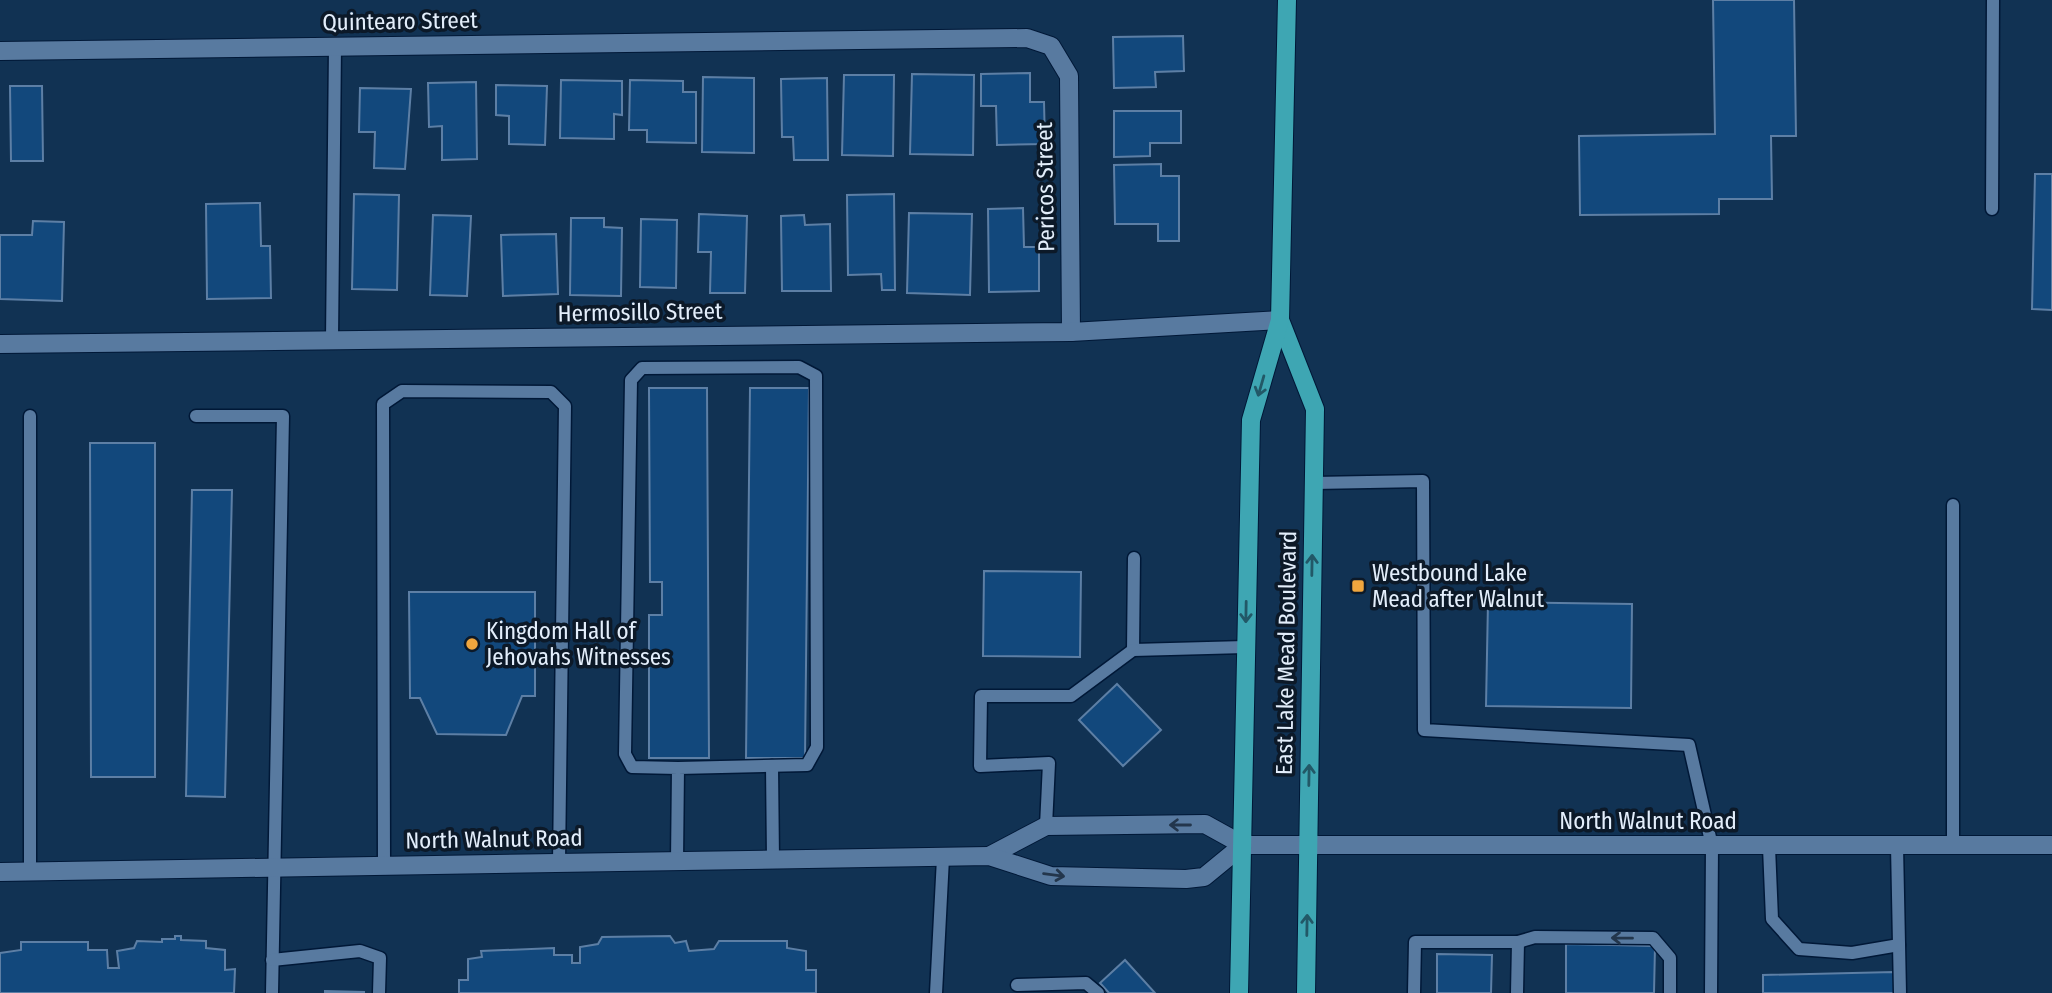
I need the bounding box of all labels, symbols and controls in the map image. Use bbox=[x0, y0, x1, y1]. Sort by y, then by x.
street label: Quintearo Street bbox=[322, 6, 478, 36]
street label: Pericos Street bbox=[1030, 121, 1060, 252]
street label: Hermosillo Street bbox=[557, 297, 723, 327]
one-way arrow bbox=[1253, 375, 1266, 397]
street label: East Lake Mead Boulevard bbox=[1270, 531, 1302, 775]
one-way arrow bbox=[1306, 554, 1319, 577]
place label: Westbound Lake Mead after Walnut bbox=[1372, 559, 1545, 613]
marker: Westbound Lake Mead after Walnut bbox=[1350, 578, 1366, 594]
one-way arrow bbox=[1239, 600, 1253, 623]
place label: Kingdom Hall of Jehovahs Witnesses bbox=[486, 617, 671, 671]
marker: Kingdom Hall of Jehovahs Witnesses bbox=[464, 636, 480, 652]
one-way arrow bbox=[1302, 763, 1316, 786]
street label: North Walnut Road bbox=[1559, 807, 1737, 835]
one-way arrow bbox=[1169, 818, 1192, 832]
street label: North Walnut Road bbox=[405, 823, 583, 855]
one-way arrow bbox=[1042, 869, 1065, 882]
one-way arrow bbox=[1300, 914, 1314, 937]
one-way arrow bbox=[1610, 931, 1633, 945]

